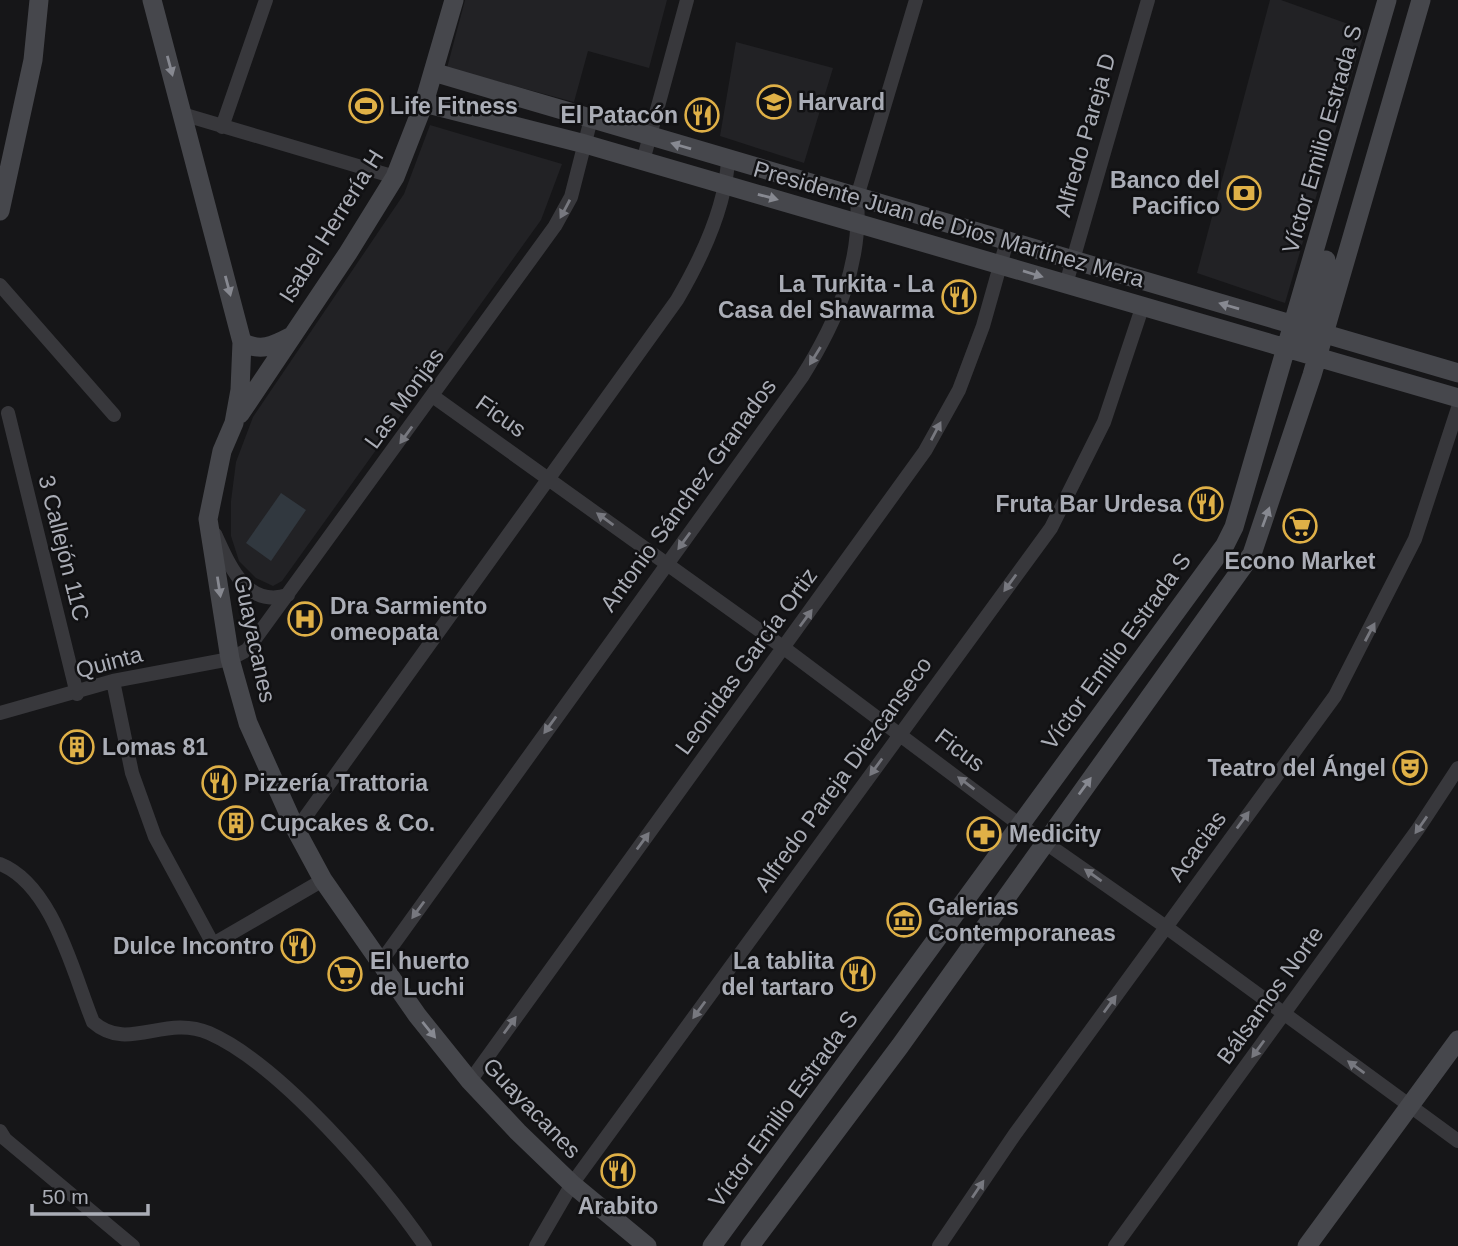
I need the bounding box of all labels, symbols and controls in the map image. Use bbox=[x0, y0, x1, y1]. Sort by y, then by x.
street label: Víctor Emilio Estrada S bbox=[1277, 22, 1367, 256]
street label: Alfredo Pareja D bbox=[1049, 50, 1121, 220]
one-way arrow bbox=[165, 56, 175, 77]
school or university icon: Harvard bbox=[755, 83, 793, 121]
sports icon: Life Fitness bbox=[347, 87, 385, 125]
place label: Harvard bbox=[798, 89, 885, 115]
place label: Life Fitness bbox=[390, 93, 518, 119]
restaurant icon: El Patacón bbox=[683, 96, 721, 134]
place label: El Patacón bbox=[560, 102, 678, 128]
one-way arrow bbox=[671, 140, 692, 150]
street label: Isabel Herrería H bbox=[274, 145, 388, 307]
street label: Presidente Juan de Dios Martínez Mera bbox=[751, 156, 1148, 292]
place label: Banco del Pacifico bbox=[1110, 167, 1220, 219]
bank icon: Banco del Pacifico bbox=[1225, 174, 1263, 212]
one-way arrow bbox=[758, 193, 779, 203]
one-way arrow bbox=[559, 199, 570, 219]
one-way arrow bbox=[1023, 269, 1044, 280]
place label: La Turkita - La Casa del Shawarma bbox=[718, 271, 934, 323]
one-way arrow bbox=[223, 276, 233, 297]
restaurant icon: La Turkita - La Casa del Shawarma bbox=[940, 278, 978, 316]
one-way arrow bbox=[1218, 300, 1239, 310]
street label: Las Monjas bbox=[359, 343, 449, 453]
one-way arrow bbox=[809, 346, 822, 365]
street label: Antonio Sánchez Granados bbox=[595, 374, 781, 616]
street label: Ficus bbox=[471, 390, 531, 442]
one-way arrow bbox=[930, 422, 942, 441]
one-way arrow bbox=[399, 426, 413, 444]
street label: 3 Callejón 11C bbox=[33, 472, 95, 624]
restaurant icon: Fruta Bar Urdesa bbox=[1187, 485, 1225, 523]
place label: Fruta Bar Urdesa bbox=[995, 491, 1182, 517]
one-way arrow bbox=[1261, 506, 1272, 527]
supermarket icon: Econo Market bbox=[1281, 507, 1319, 545]
one-way arrow bbox=[596, 512, 614, 526]
one-way arrow bbox=[677, 532, 691, 550]
street label: Víctor Emilio Estrada S bbox=[1036, 548, 1196, 754]
place label: Econo Market bbox=[1225, 548, 1376, 574]
street label: Leonidas García Ortiz bbox=[670, 563, 822, 759]
street label: Guayacanes bbox=[229, 573, 281, 705]
one-way arrow bbox=[1004, 574, 1018, 592]
one-way arrow bbox=[213, 576, 224, 598]
place label: Dra Sarmiento omeopata bbox=[330, 593, 487, 645]
hospital icon: Dra Sarmiento omeopata bbox=[286, 600, 324, 638]
one-way arrow bbox=[799, 609, 813, 627]
one-way arrow bbox=[1363, 621, 1375, 641]
street label: Quinta bbox=[73, 641, 145, 683]
street label: Alfredo Pareja Diezcanseco bbox=[749, 652, 937, 896]
one-way arrow bbox=[543, 716, 557, 734]
street label: Ficus bbox=[930, 723, 990, 777]
building icon: Lomas 81 bbox=[58, 728, 96, 766]
place label: Lomas 81 bbox=[102, 734, 208, 760]
theatre icon: Teatro del Ángel bbox=[1391, 749, 1429, 787]
place label: Teatro del Ángel bbox=[1208, 754, 1386, 781]
one-way arrow bbox=[870, 758, 884, 776]
restaurant icon: Pizzería Trattoria bbox=[200, 764, 238, 802]
place label: Pizzería Trattoria bbox=[244, 770, 428, 796]
one-way arrow bbox=[957, 777, 975, 791]
one-way arrow bbox=[1078, 777, 1092, 795]
building icon: Cupcakes & Co. bbox=[217, 804, 255, 842]
street label: Acacias bbox=[1163, 806, 1231, 886]
place label: Cupcakes & Co. bbox=[260, 810, 435, 836]
one-way arrow bbox=[1236, 811, 1250, 829]
pharmacy icon: Medicity bbox=[965, 815, 1003, 853]
one-way arrow bbox=[1414, 816, 1428, 834]
place label: Medicity bbox=[1009, 821, 1101, 847]
one-way arrow bbox=[636, 832, 650, 850]
one-way arrow bbox=[1084, 869, 1102, 883]
place label: Galerias Contemporaneas bbox=[928, 894, 1116, 946]
one-way arrow bbox=[411, 901, 425, 919]
museum icon: Galerias Contemporaneas bbox=[885, 901, 923, 939]
street label: Bálsamos Norte bbox=[1211, 921, 1329, 1069]
restaurant icon: Dulce Incontro bbox=[279, 927, 317, 965]
place label: Dulce Incontro bbox=[113, 933, 274, 959]
place label: El huerto de Luchi bbox=[370, 948, 470, 1000]
place label: La tablita del tartaro bbox=[722, 948, 834, 1000]
supermarket icon: El huerto de Luchi bbox=[326, 955, 364, 993]
restaurant icon: La tablita del tartaro bbox=[839, 955, 877, 993]
one-way arrow bbox=[1102, 995, 1116, 1013]
one-way arrow bbox=[692, 1001, 706, 1019]
street label: Víctor Emilio Estrada S bbox=[703, 1006, 863, 1212]
one-way arrow bbox=[503, 1016, 517, 1035]
one-way arrow bbox=[421, 1020, 436, 1038]
one-way arrow bbox=[1252, 1040, 1266, 1058]
street label: Guayacanes bbox=[478, 1053, 586, 1163]
one-way arrow bbox=[1347, 1060, 1365, 1074]
restaurant icon: Arabito bbox=[599, 1152, 637, 1190]
scale bar bbox=[32, 1172, 147, 1216]
one-way arrow bbox=[971, 1180, 984, 1199]
text: 50 m bbox=[42, 1185, 89, 1208]
place label: Arabito bbox=[578, 1193, 658, 1219]

